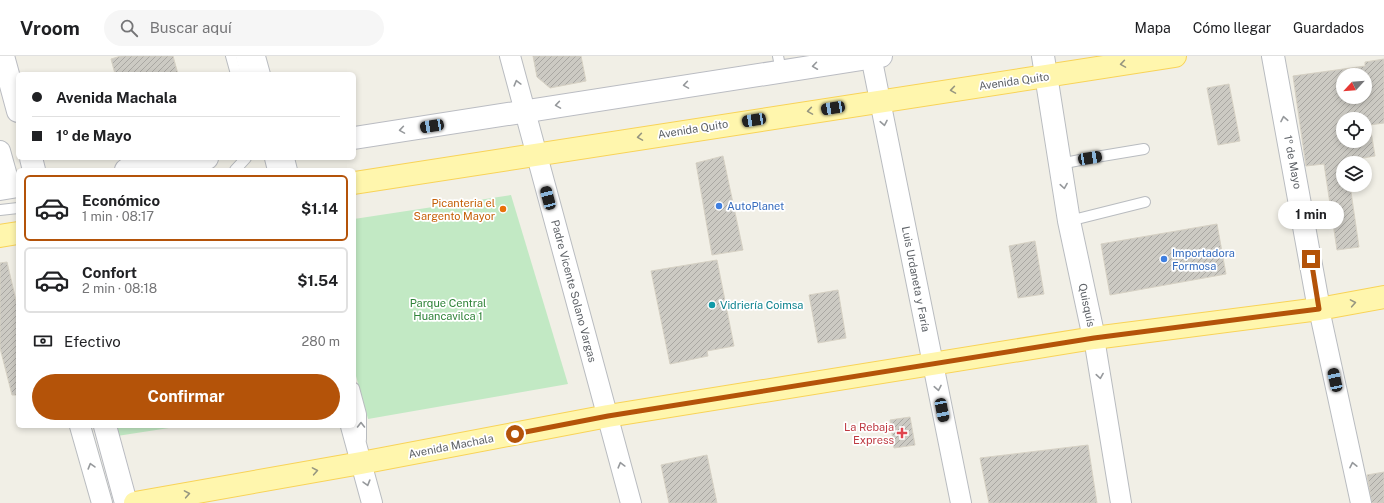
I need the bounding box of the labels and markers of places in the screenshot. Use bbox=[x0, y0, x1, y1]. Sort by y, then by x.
place label: Picanteria el Sargento Mayor bbox=[414, 197, 495, 222]
place label: AutoPlanet bbox=[727, 200, 784, 212]
marker: AutoPlanet bbox=[714, 201, 724, 211]
marker: Picanteria el Sargento Mayor bbox=[498, 204, 508, 214]
place label: Importadora Formosa bbox=[1172, 247, 1235, 272]
marker: Importadora Formosa bbox=[1159, 254, 1169, 264]
place label: Vidriería Coimsa bbox=[720, 299, 803, 311]
marker: Vidriería Coimsa bbox=[707, 300, 717, 310]
place label: La Rebaja Express bbox=[844, 421, 894, 446]
marker: La Rebaja Express bbox=[897, 428, 907, 438]

